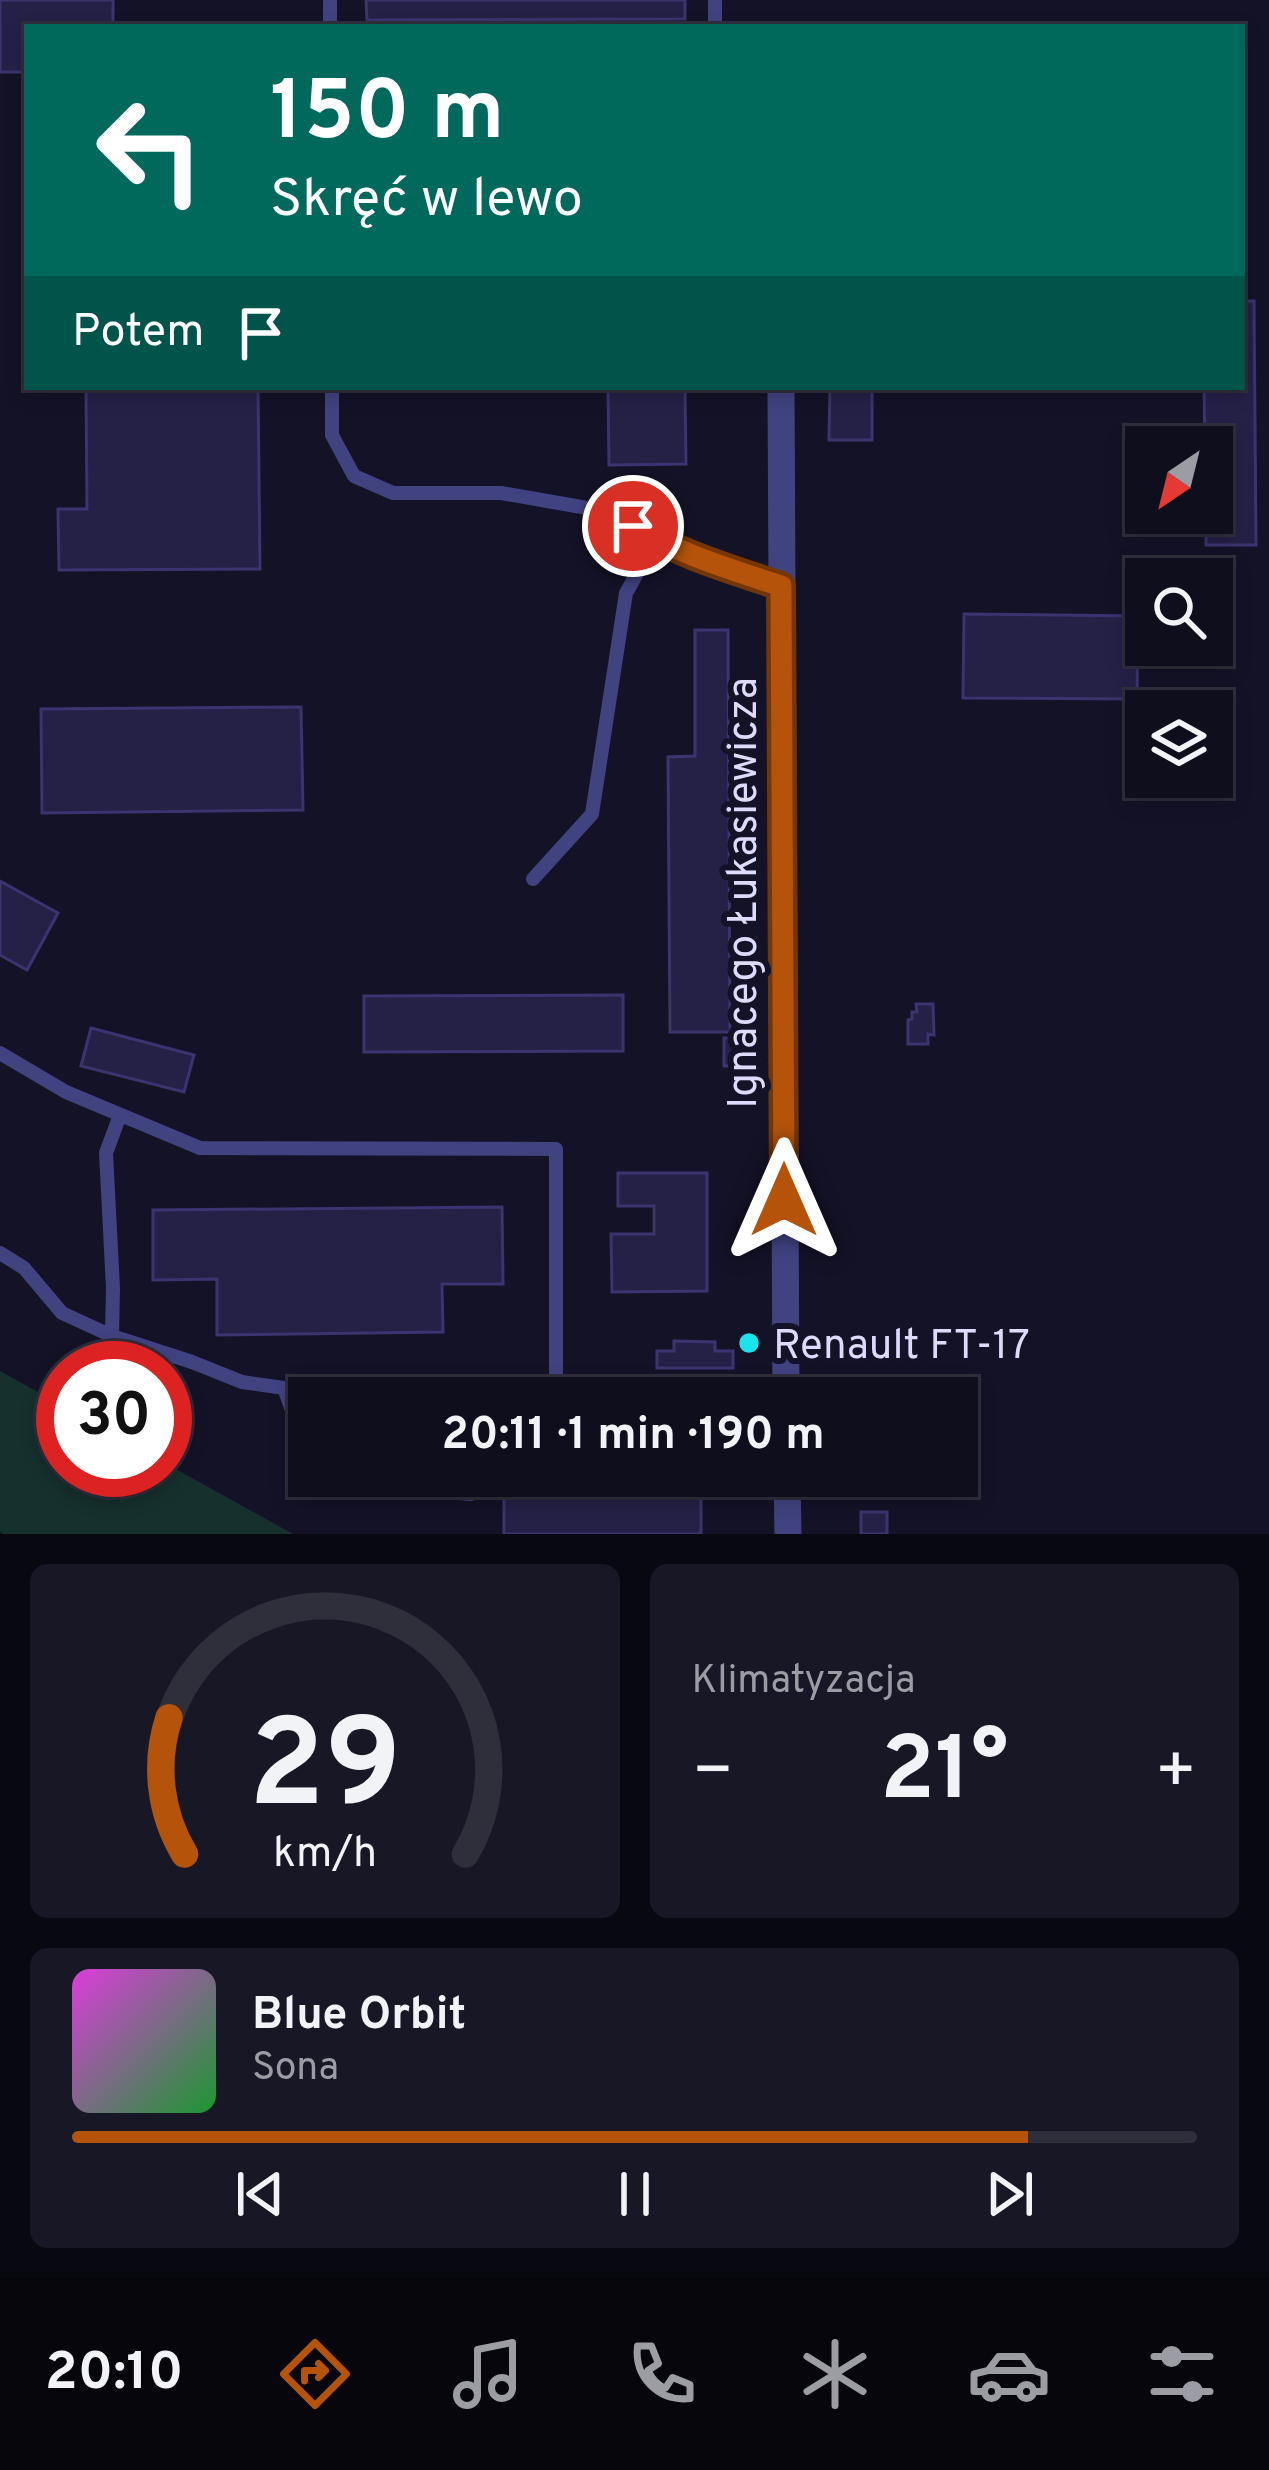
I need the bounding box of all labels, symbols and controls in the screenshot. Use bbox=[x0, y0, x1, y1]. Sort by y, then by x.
text: 150 m bbox=[270, 63, 505, 169]
icon: left bbox=[72, 72, 228, 228]
text: Skręć w lewo bbox=[270, 167, 583, 236]
icon: arrive bbox=[228, 300, 294, 366]
text: Potem bbox=[72, 305, 204, 362]
north arrow bbox=[1125, 426, 1233, 534]
map controls bbox=[1125, 426, 1233, 798]
pin bbox=[582, 475, 684, 577]
icon: arrive bbox=[600, 493, 666, 559]
button: search bbox=[1125, 558, 1233, 666]
street label: Ignacego Łukasiewicza bbox=[719, 677, 772, 1109]
button: layers bbox=[1125, 690, 1233, 798]
position arrow bbox=[721, 1137, 847, 1263]
place label: Renault FT-17 bbox=[773, 1321, 1030, 1374]
marker: Renault FT-17 bbox=[736, 1330, 762, 1356]
speed limit sign: 30 bbox=[36, 1341, 192, 1497]
text: 20:11 · 1 min · 190 m bbox=[441, 1408, 825, 1465]
text: Klimatyzacja bbox=[692, 1658, 916, 1707]
text: 29 bbox=[248, 1693, 401, 1851]
text: 21° bbox=[880, 1718, 1008, 1831]
text: − bbox=[692, 1733, 734, 1816]
text: + bbox=[1154, 1733, 1197, 1816]
text: km/h bbox=[273, 1828, 377, 1882]
text: Blue Orbit bbox=[252, 1988, 466, 2045]
text: Sona bbox=[252, 2045, 339, 2094]
icon: previous bbox=[227, 2161, 293, 2227]
icon: pause bbox=[602, 2161, 668, 2227]
icon: next bbox=[977, 2161, 1043, 2227]
icon: directions bbox=[273, 2332, 357, 2416]
icon: music bbox=[446, 2332, 530, 2416]
icon: phone bbox=[620, 2332, 704, 2416]
icon: climate bbox=[793, 2332, 877, 2416]
icon: car bbox=[967, 2332, 1051, 2416]
icon: filters bbox=[1140, 2332, 1224, 2416]
text: 20:10 bbox=[45, 2340, 183, 2409]

